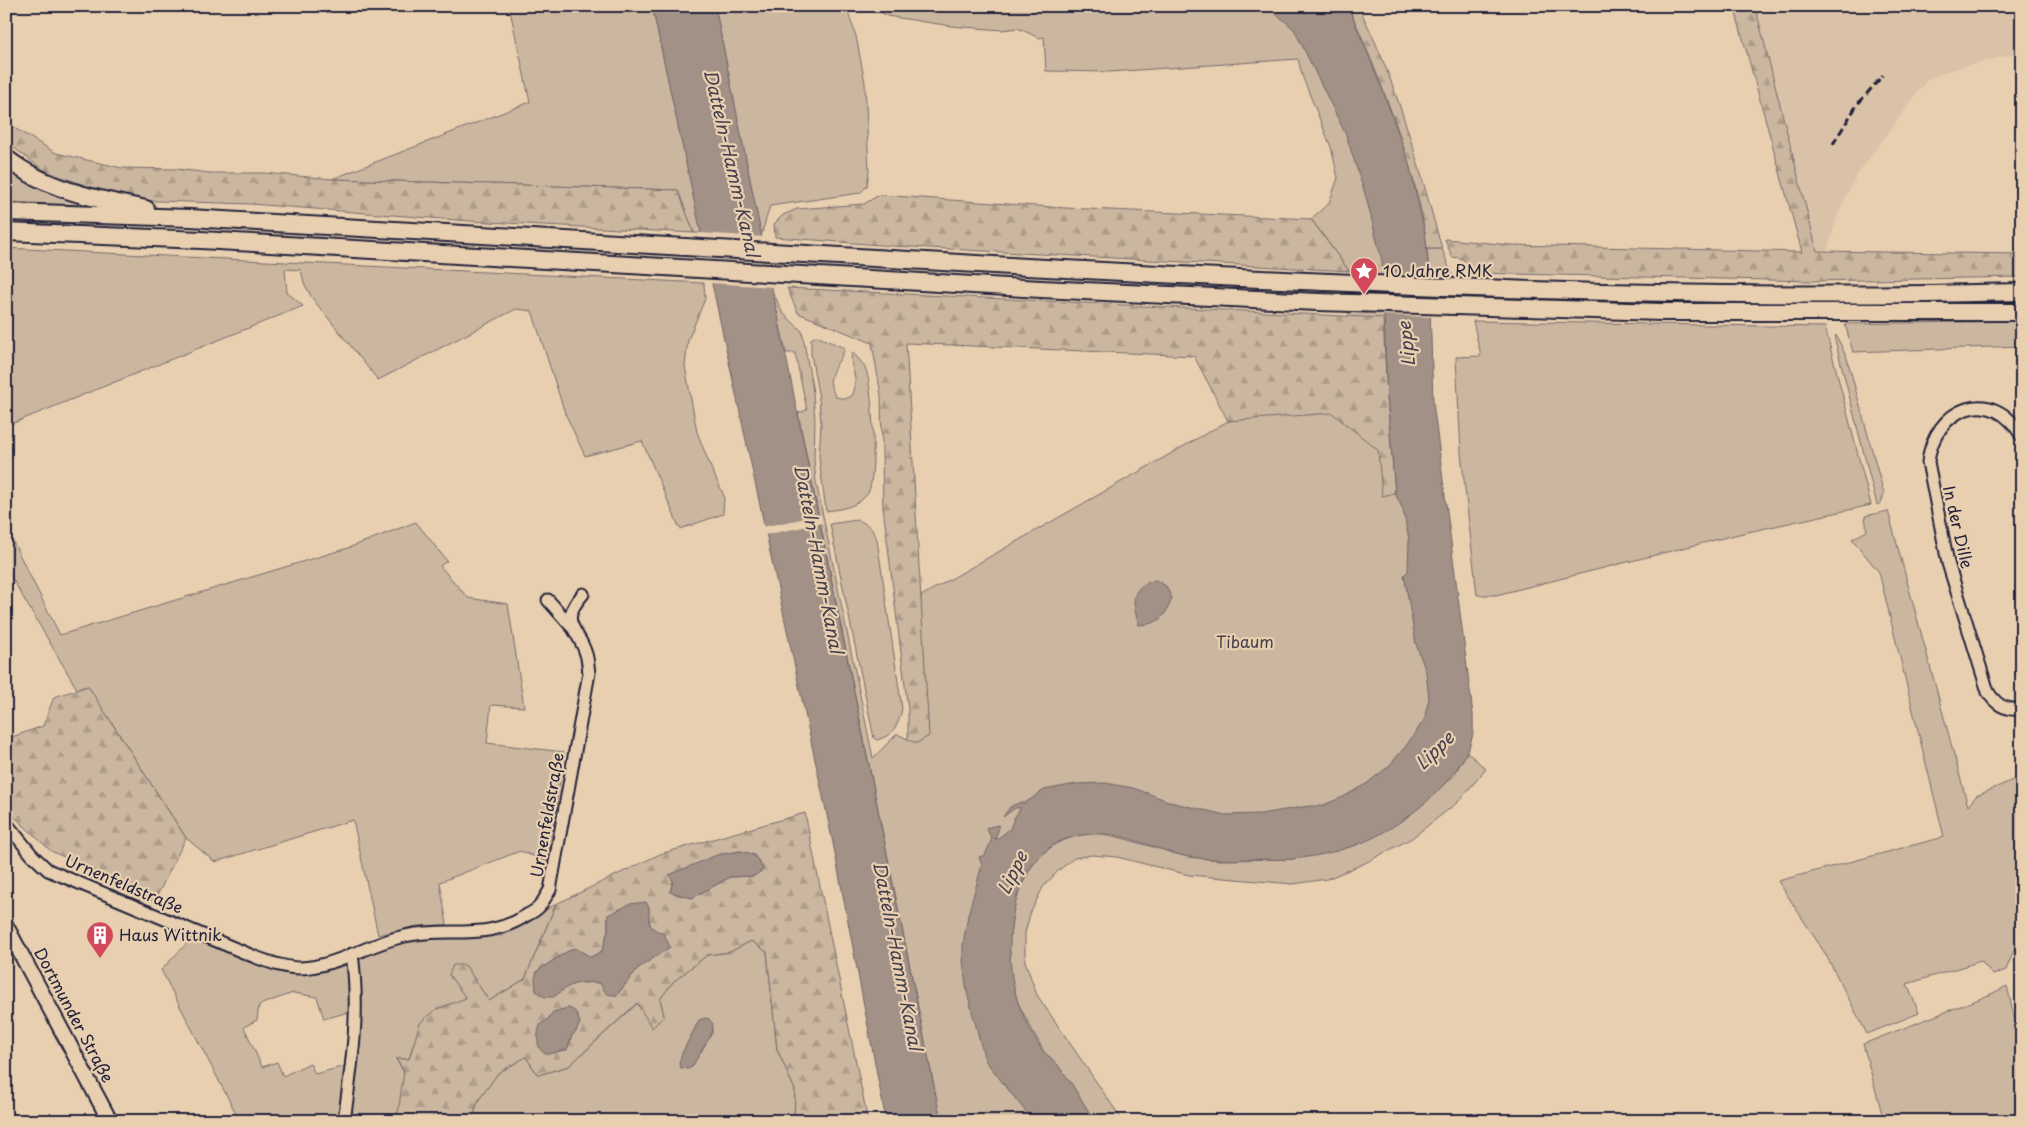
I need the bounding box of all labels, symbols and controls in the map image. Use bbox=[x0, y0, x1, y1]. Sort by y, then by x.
water label: Datteln-Hamm-Kanal bbox=[698, 66, 768, 262]
place icon: 10 Jahre RMK bbox=[1349, 256, 1379, 295]
place label: 10 Jahre RMK bbox=[1383, 258, 1493, 282]
water label: Lippe bbox=[1390, 319, 1421, 368]
water label: Datteln-Hamm-Kanal bbox=[788, 462, 852, 658]
street label: In der Dille bbox=[1938, 483, 1980, 571]
park label: Tibaum bbox=[1216, 629, 1274, 653]
water label: Lippe bbox=[1408, 724, 1461, 775]
street label: Urnenfeldstraße bbox=[523, 751, 569, 879]
water label: Lippe bbox=[990, 845, 1034, 899]
street label: Urnenfeldstraße bbox=[62, 847, 187, 919]
water label: Datteln-Hamm-Kanal bbox=[867, 859, 931, 1055]
building icon: Haus Wittnik bbox=[85, 920, 115, 959]
place label: Haus Wittnik bbox=[119, 922, 222, 946]
street label: Dortmunder Straße bbox=[29, 943, 121, 1086]

